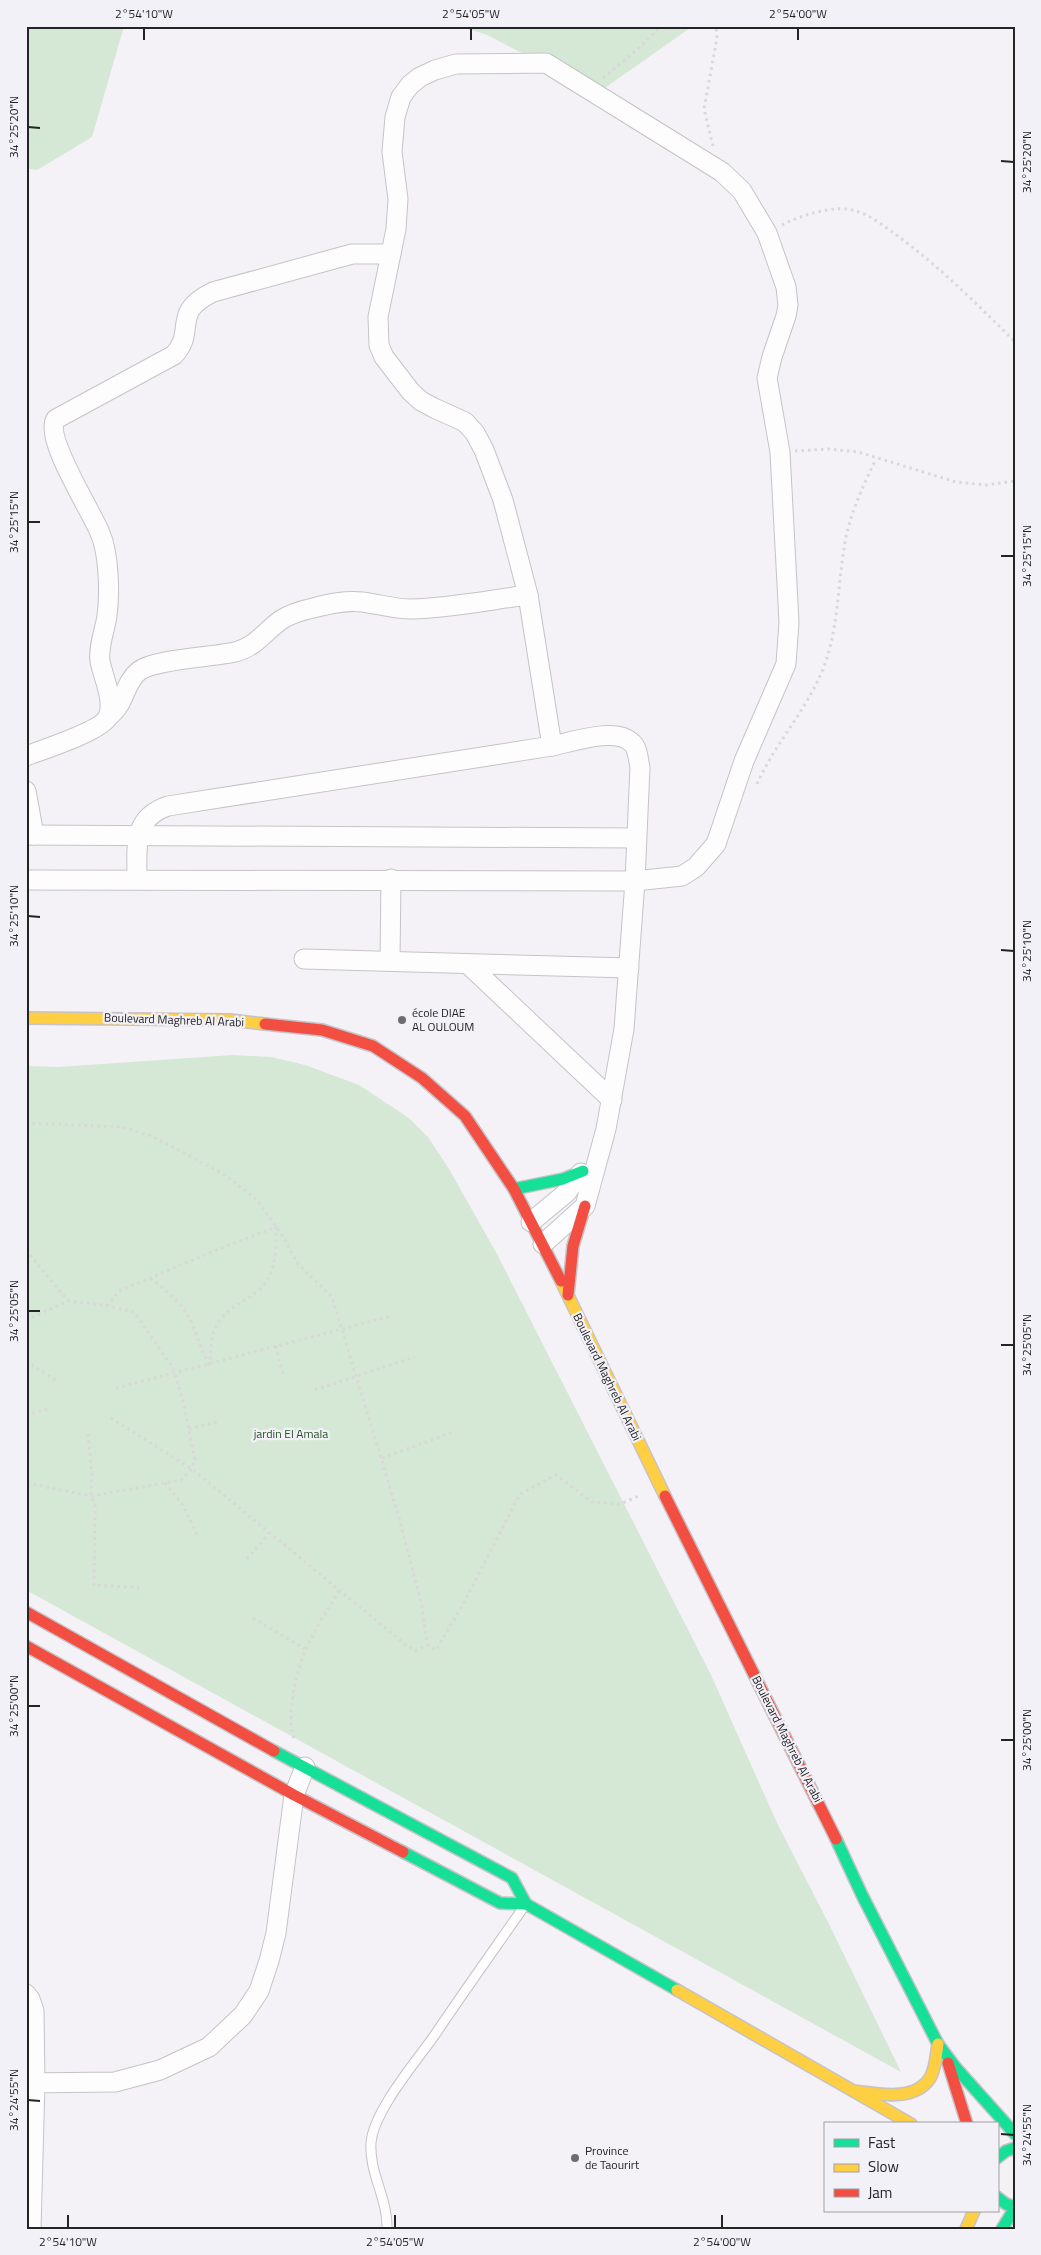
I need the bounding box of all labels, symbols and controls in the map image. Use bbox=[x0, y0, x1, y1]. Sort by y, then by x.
text: 2°54'10"W bbox=[115, 4, 173, 23]
text: 2°54'05"W bbox=[442, 4, 500, 23]
text: 2°54'00"W bbox=[769, 4, 827, 23]
text: 34°25'20"N bbox=[4, 96, 23, 158]
text: 34°25'20"N bbox=[1017, 131, 1036, 193]
text: 34°25'15"N bbox=[4, 491, 23, 553]
text: 34°25'15"N bbox=[1017, 525, 1036, 587]
text: 34°25'10"N bbox=[4, 885, 23, 947]
text: 34°25'10"N bbox=[1017, 920, 1036, 982]
place label: école DIAE AL OULOUM bbox=[412, 1003, 474, 1036]
street label: Boulevard Maghreb Al Arabi bbox=[104, 1008, 244, 1031]
marker: école DIAE AL OULOUM bbox=[396, 1014, 408, 1026]
text: 34°25'05"N bbox=[4, 1280, 23, 1342]
street label: Boulevard Maghreb Al Arabi bbox=[568, 1310, 647, 1444]
text: 34°25'05"N bbox=[1017, 1314, 1036, 1376]
park label: jardin El Amala bbox=[253, 1424, 328, 1443]
street label: Boulevard Maghreb Al Arabi bbox=[747, 1672, 828, 1805]
text: 34°25'00"N bbox=[4, 1675, 23, 1737]
text: 34°25'00"N bbox=[1017, 1709, 1036, 1771]
text: 34°24'55"N bbox=[4, 2069, 23, 2131]
text: 34°24'55"N bbox=[1017, 2104, 1036, 2166]
legend bbox=[824, 2122, 998, 2212]
text: Fast bbox=[868, 2131, 896, 2154]
place label: Province de Taourirt bbox=[585, 2141, 640, 2174]
marker: Province de Taourirt bbox=[569, 2152, 581, 2164]
text: Slow bbox=[868, 2155, 899, 2178]
text: Jam bbox=[868, 2181, 892, 2204]
text: 2°54'10"W bbox=[39, 2232, 97, 2251]
text: 2°54'05"W bbox=[366, 2232, 424, 2251]
text: 2°54'00"W bbox=[693, 2232, 751, 2251]

